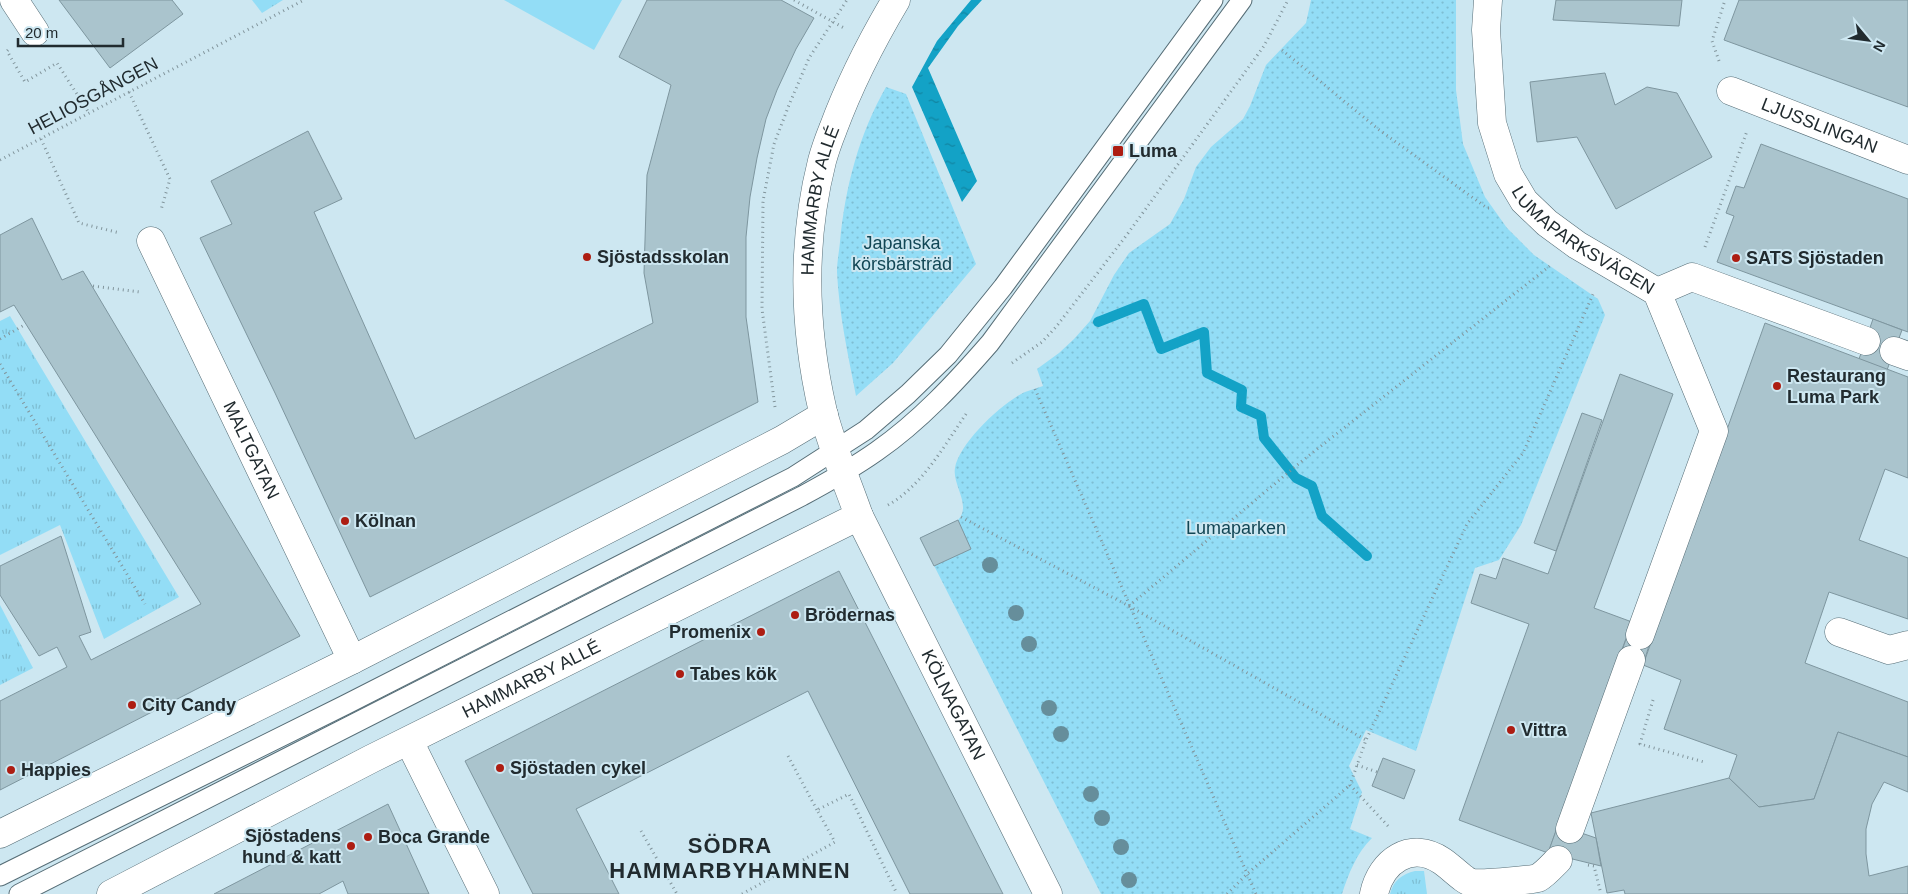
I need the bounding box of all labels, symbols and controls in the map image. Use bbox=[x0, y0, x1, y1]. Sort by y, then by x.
scale bar bbox=[18, 15, 122, 47]
north arrow bbox=[1843, 15, 1893, 65]
text: 20 m bbox=[25, 24, 58, 41]
text: N bbox=[1870, 38, 1889, 55]
street label: HELIOSGÅNGEN bbox=[25, 53, 161, 139]
street label: LJUSSLINGAN bbox=[1759, 94, 1880, 157]
street label: HAMMARBY ALLÉ bbox=[797, 123, 843, 276]
place label: Luma bbox=[1129, 141, 1178, 161]
marker: Luma bbox=[1111, 144, 1125, 158]
street label: LUMAPARKSVÄGEN bbox=[1507, 183, 1658, 298]
park label: Japanska körsbärsträd bbox=[852, 233, 952, 274]
place label: Sjöstadsskolan bbox=[597, 247, 729, 267]
place label: SATS Sjöstaden bbox=[1746, 248, 1884, 268]
marker: Sjöstadsskolan bbox=[581, 251, 593, 263]
marker: SATS Sjöstaden bbox=[1730, 252, 1742, 264]
place label: Restaurang Luma Park bbox=[1787, 366, 1886, 407]
marker: Restaurang Luma Park bbox=[1771, 380, 1783, 392]
street label: MALTGATAN bbox=[219, 398, 283, 502]
place label: Kölnan bbox=[355, 511, 416, 531]
marker: Kölnan bbox=[339, 515, 351, 527]
park label: Lumaparken bbox=[1186, 518, 1286, 538]
place label: Brödernas bbox=[805, 605, 895, 625]
marker: Brödernas bbox=[789, 609, 801, 621]
place label: Promenix bbox=[669, 622, 751, 642]
marker: Promenix bbox=[755, 626, 767, 638]
street label: HAMMARBY ALLÉ bbox=[459, 636, 604, 722]
street label: KÖLNAGATAN bbox=[917, 646, 989, 763]
place label: Tabes kök bbox=[690, 664, 778, 684]
marker: Tabes kök bbox=[674, 668, 686, 680]
place label: City Candy bbox=[142, 695, 236, 715]
marker: City Candy bbox=[126, 699, 138, 711]
place label: Vittra bbox=[1521, 720, 1568, 740]
marker: Vittra bbox=[1505, 724, 1517, 736]
place label: Sjöstaden cykel bbox=[510, 758, 646, 778]
place label: Happies bbox=[21, 760, 91, 780]
marker: Sjöstaden cykel bbox=[494, 762, 506, 774]
marker: Happies bbox=[5, 764, 17, 776]
place label: Sjöstadens hund & katt bbox=[242, 826, 341, 867]
place label: Boca Grande bbox=[378, 827, 490, 847]
marker: Boca Grande bbox=[362, 831, 374, 843]
district label: SÖDRA HAMMARBYHAMNEN bbox=[609, 833, 851, 883]
marker: Sjöstadens hund & katt bbox=[345, 840, 357, 852]

